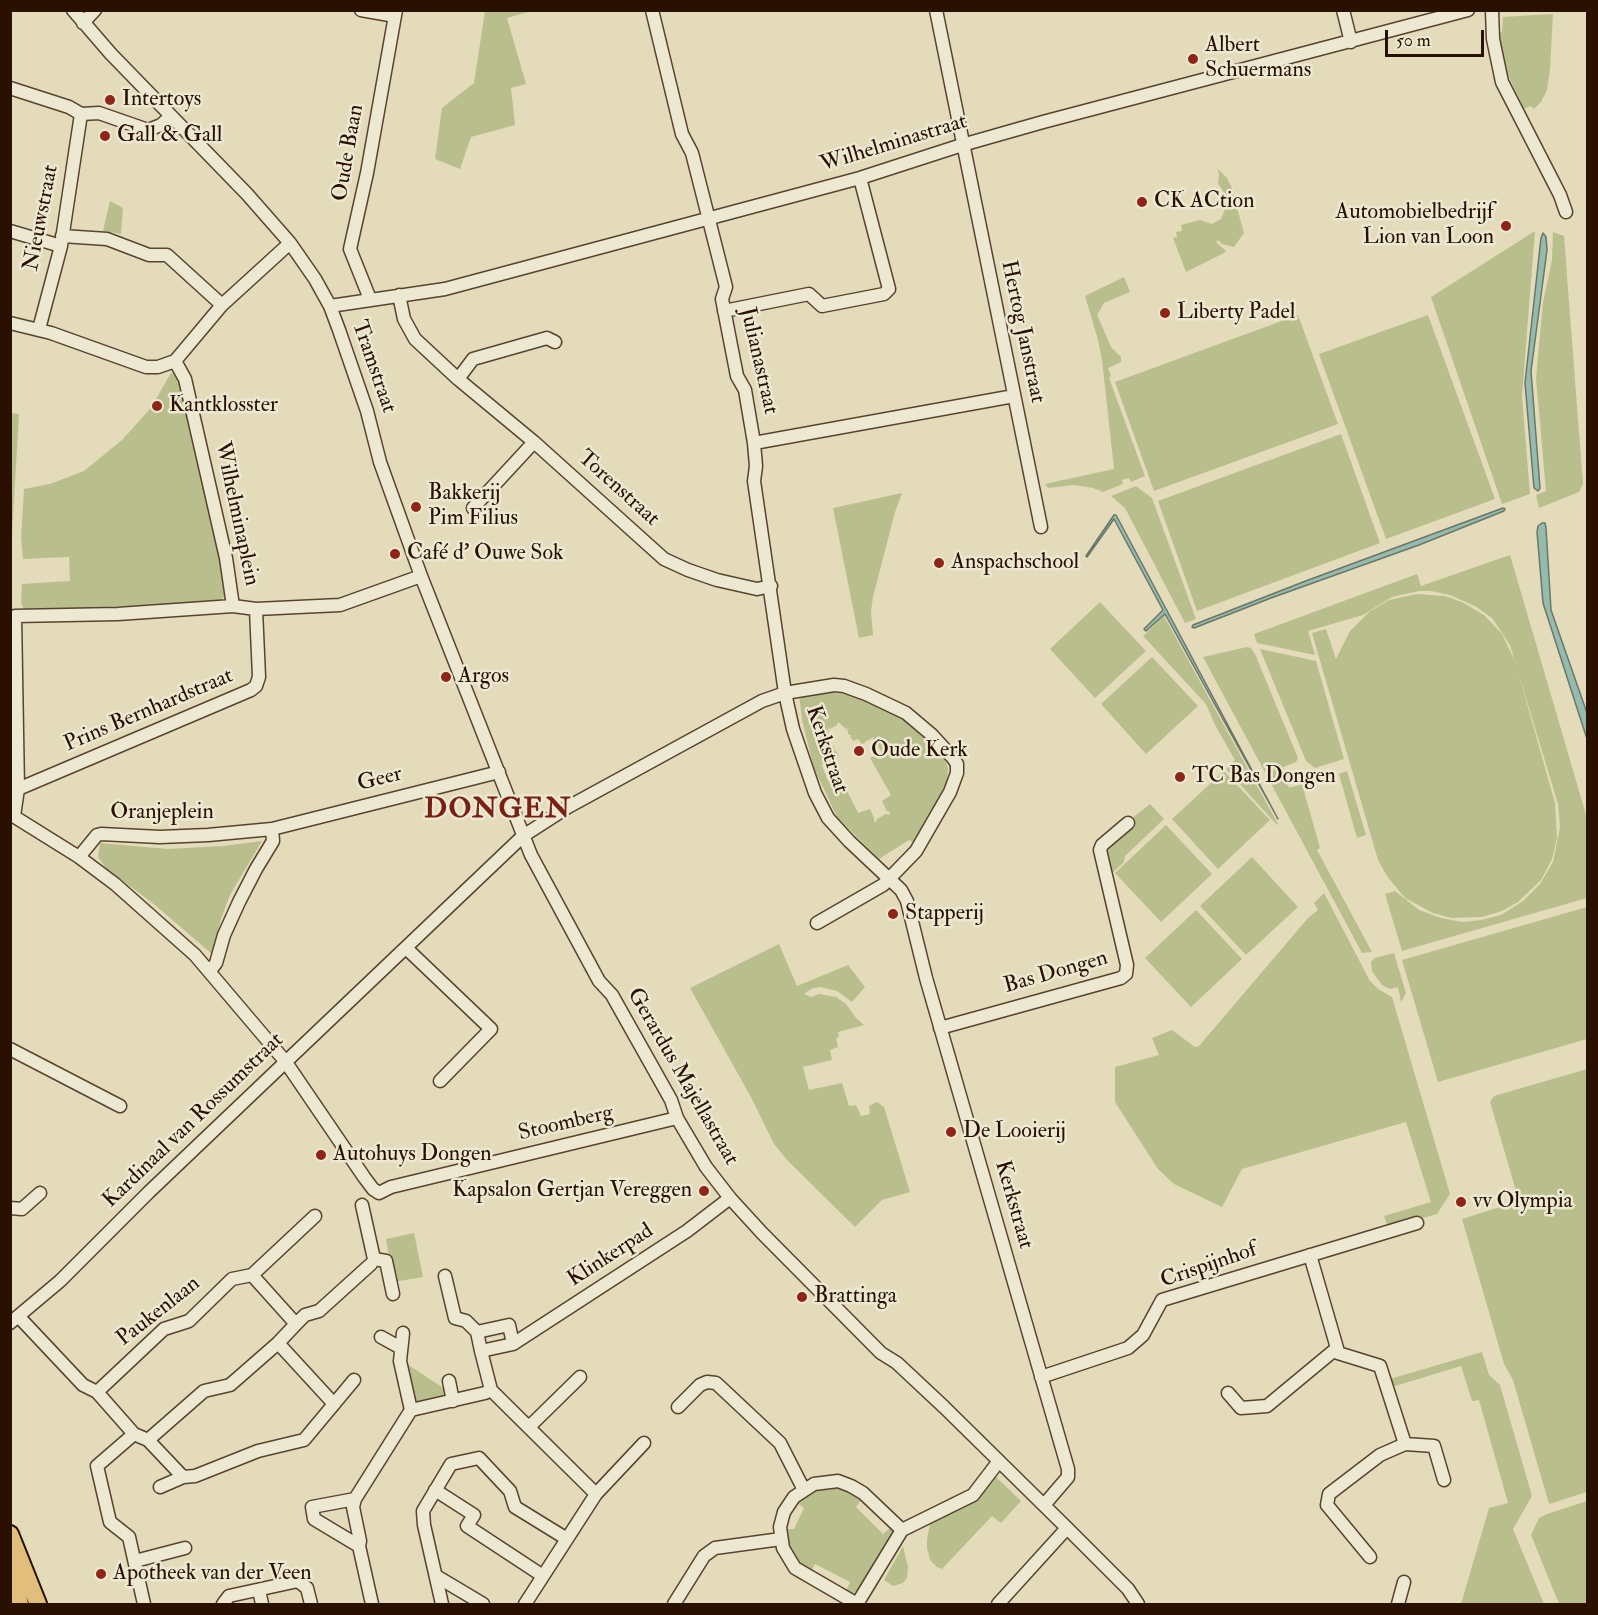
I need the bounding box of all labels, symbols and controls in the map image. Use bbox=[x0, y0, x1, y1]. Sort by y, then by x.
scale bar bbox=[1388, 18, 1487, 56]
text: 50 m bbox=[1396, 29, 1431, 52]
place label: Albert Schuermans bbox=[1205, 33, 1311, 84]
marker: Albert Schuermans bbox=[1186, 52, 1200, 66]
place label: Intertoys bbox=[122, 87, 201, 113]
marker: Intertoys bbox=[103, 93, 117, 107]
street label: Oude Baan bbox=[328, 103, 370, 203]
street label: Wilhelminastraat bbox=[818, 109, 970, 179]
place label: Gall & Gall bbox=[117, 123, 222, 149]
marker: Gall & Gall bbox=[98, 129, 112, 143]
street label: Nieuwstraat bbox=[19, 163, 65, 273]
place label: CK ACtion bbox=[1154, 189, 1255, 215]
marker: CK ACtion bbox=[1135, 195, 1149, 209]
place label: Automobielbedrijf Lion van Loon bbox=[1335, 200, 1494, 252]
marker: Automobielbedrijf Lion van Loon bbox=[1499, 219, 1513, 233]
street label: Hertog Janstraat bbox=[994, 258, 1050, 406]
place label: Liberty Padel bbox=[1177, 300, 1295, 326]
street label: Julianastraat bbox=[733, 305, 783, 417]
marker: Liberty Padel bbox=[1158, 306, 1172, 320]
street label: Tramstraat bbox=[345, 317, 401, 417]
place label: Kantklosster bbox=[169, 393, 278, 419]
marker: Kantklosster bbox=[150, 399, 164, 413]
street label: Wilhelminaplein bbox=[208, 440, 264, 588]
street label: Torenstraat bbox=[572, 445, 664, 533]
place label: Bakkerij Pim Filius bbox=[428, 481, 518, 532]
marker: Bakkerij Pim Filius bbox=[409, 500, 423, 514]
place label: Café d' Ouwe Sok bbox=[407, 541, 564, 567]
marker: Café d' Ouwe Sok bbox=[388, 547, 402, 561]
place label: Anspachschool bbox=[951, 550, 1079, 576]
marker: Anspachschool bbox=[932, 556, 946, 570]
street label: Prins Bernhardstraat bbox=[61, 663, 237, 759]
place label: Argos bbox=[458, 664, 509, 690]
marker: Argos bbox=[439, 670, 453, 684]
street label: Kerkstraat bbox=[799, 703, 853, 797]
place label: Oude Kerk bbox=[871, 738, 968, 764]
marker: Oude Kerk bbox=[852, 744, 866, 758]
street label: Geer bbox=[355, 762, 405, 798]
place label: TC Bas Dongen bbox=[1192, 764, 1336, 790]
marker: TC Bas Dongen bbox=[1173, 770, 1187, 784]
district label: DONGEN bbox=[424, 794, 572, 828]
street label: Oranjeplein bbox=[110, 800, 214, 826]
place label: Stapperij bbox=[905, 901, 984, 927]
marker: Stapperij bbox=[886, 907, 900, 921]
street label: Bas Dongen bbox=[1001, 946, 1111, 1000]
street label: Gerardus Majellastraat bbox=[620, 984, 744, 1170]
street label: Kardinaal van Rossumstraat bbox=[98, 1028, 290, 1214]
street label: Stoomberg bbox=[516, 1100, 616, 1148]
place label: De Looierij bbox=[963, 1119, 1066, 1145]
marker: De Looierij bbox=[944, 1125, 958, 1139]
place label: Autohuys Dongen bbox=[333, 1142, 492, 1168]
marker: Autohuys Dongen bbox=[314, 1148, 328, 1162]
street label: Kerkstraat bbox=[988, 1158, 1038, 1252]
place label: Kapsalon Gertjan Vereggen bbox=[452, 1178, 692, 1204]
marker: Kapsalon Gertjan Vereggen bbox=[697, 1184, 711, 1198]
place label: vv Olympia bbox=[1473, 1189, 1573, 1215]
marker: vv Olympia bbox=[1454, 1195, 1468, 1209]
street label: Klinkerpad bbox=[563, 1219, 659, 1293]
street label: Crispijnhof bbox=[1157, 1237, 1261, 1295]
street label: Paukenlaan bbox=[112, 1271, 206, 1353]
place label: Brattinga bbox=[814, 1284, 897, 1310]
marker: Brattinga bbox=[795, 1290, 809, 1304]
place label: Apotheek van der Veen bbox=[113, 1561, 312, 1587]
marker: Apotheek van der Veen bbox=[94, 1567, 108, 1581]

